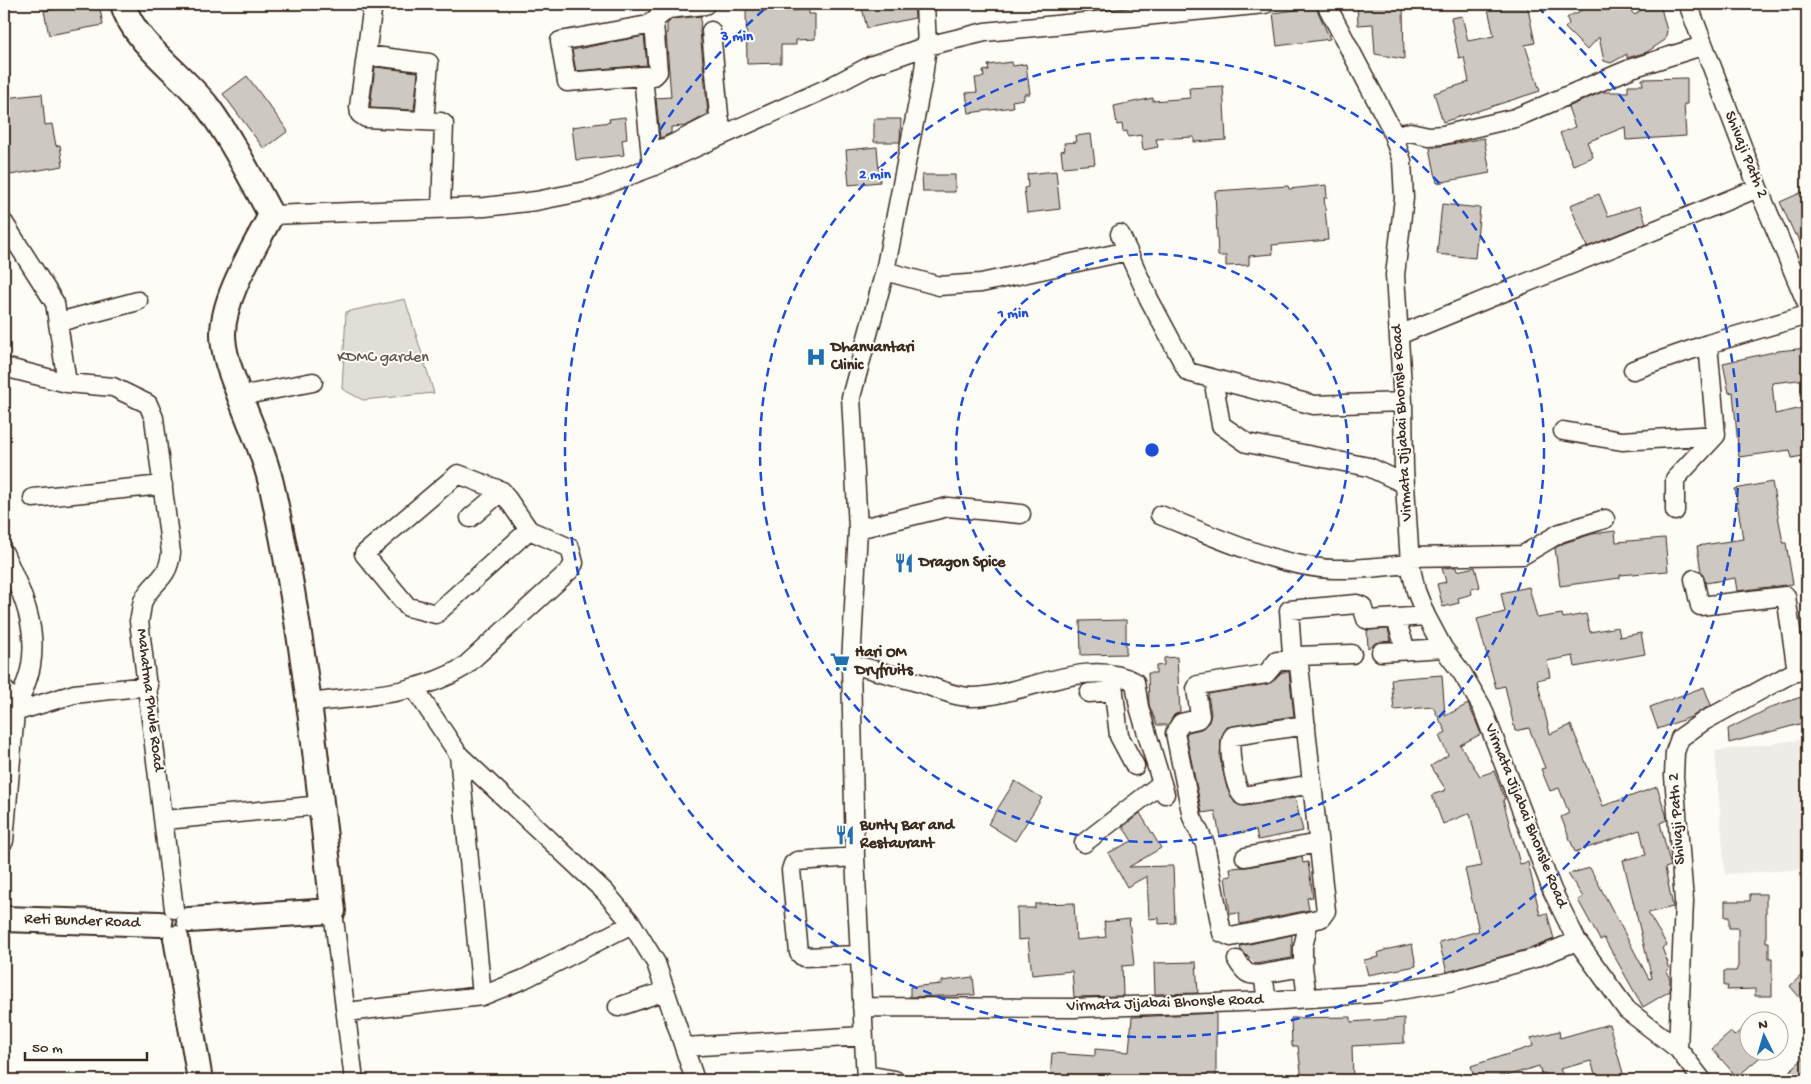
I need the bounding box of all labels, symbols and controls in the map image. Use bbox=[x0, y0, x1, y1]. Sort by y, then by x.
text: 3 min bbox=[720, 28, 754, 46]
street label: Shivaji Path 2 bbox=[1719, 109, 1771, 201]
text: 2 min bbox=[859, 166, 892, 184]
text: 1 min bbox=[997, 305, 1029, 323]
street label: Virmata Jijabai Bhonsle Road bbox=[1388, 323, 1418, 523]
place label: Dhanvantari Clinic bbox=[829, 339, 915, 376]
hospital icon: Dhanvantari Clinic bbox=[805, 346, 827, 368]
park label: KDMC garden bbox=[337, 349, 429, 368]
centre of rings bbox=[1143, 441, 1161, 459]
restaurant icon: Dragon Spice bbox=[893, 552, 915, 574]
place label: Dragon Spice bbox=[917, 554, 1006, 573]
street label: Mahatma Phule Road bbox=[131, 628, 167, 774]
place label: Hari OM Dryfruits bbox=[853, 644, 914, 681]
supermarket icon: Hari OM Dryfruits bbox=[829, 651, 851, 673]
street label: Virmata Jijabai Bhonsle Road bbox=[1479, 720, 1571, 912]
street label: Shivaji Path 2 bbox=[1665, 772, 1691, 865]
place label: Bunty Bar and Restaurant bbox=[859, 817, 955, 854]
restaurant icon: Bunty Bar and Restaurant bbox=[834, 824, 856, 846]
street label: Reti Bunder Road bbox=[24, 910, 142, 934]
street label: Virmata Jijabai Bhonsle Road bbox=[1065, 991, 1265, 1017]
north arrow bbox=[1738, 1012, 1788, 1062]
text: N bbox=[1758, 1017, 1768, 1034]
scale bar bbox=[25, 1029, 148, 1061]
text: 50 m bbox=[32, 1040, 63, 1058]

